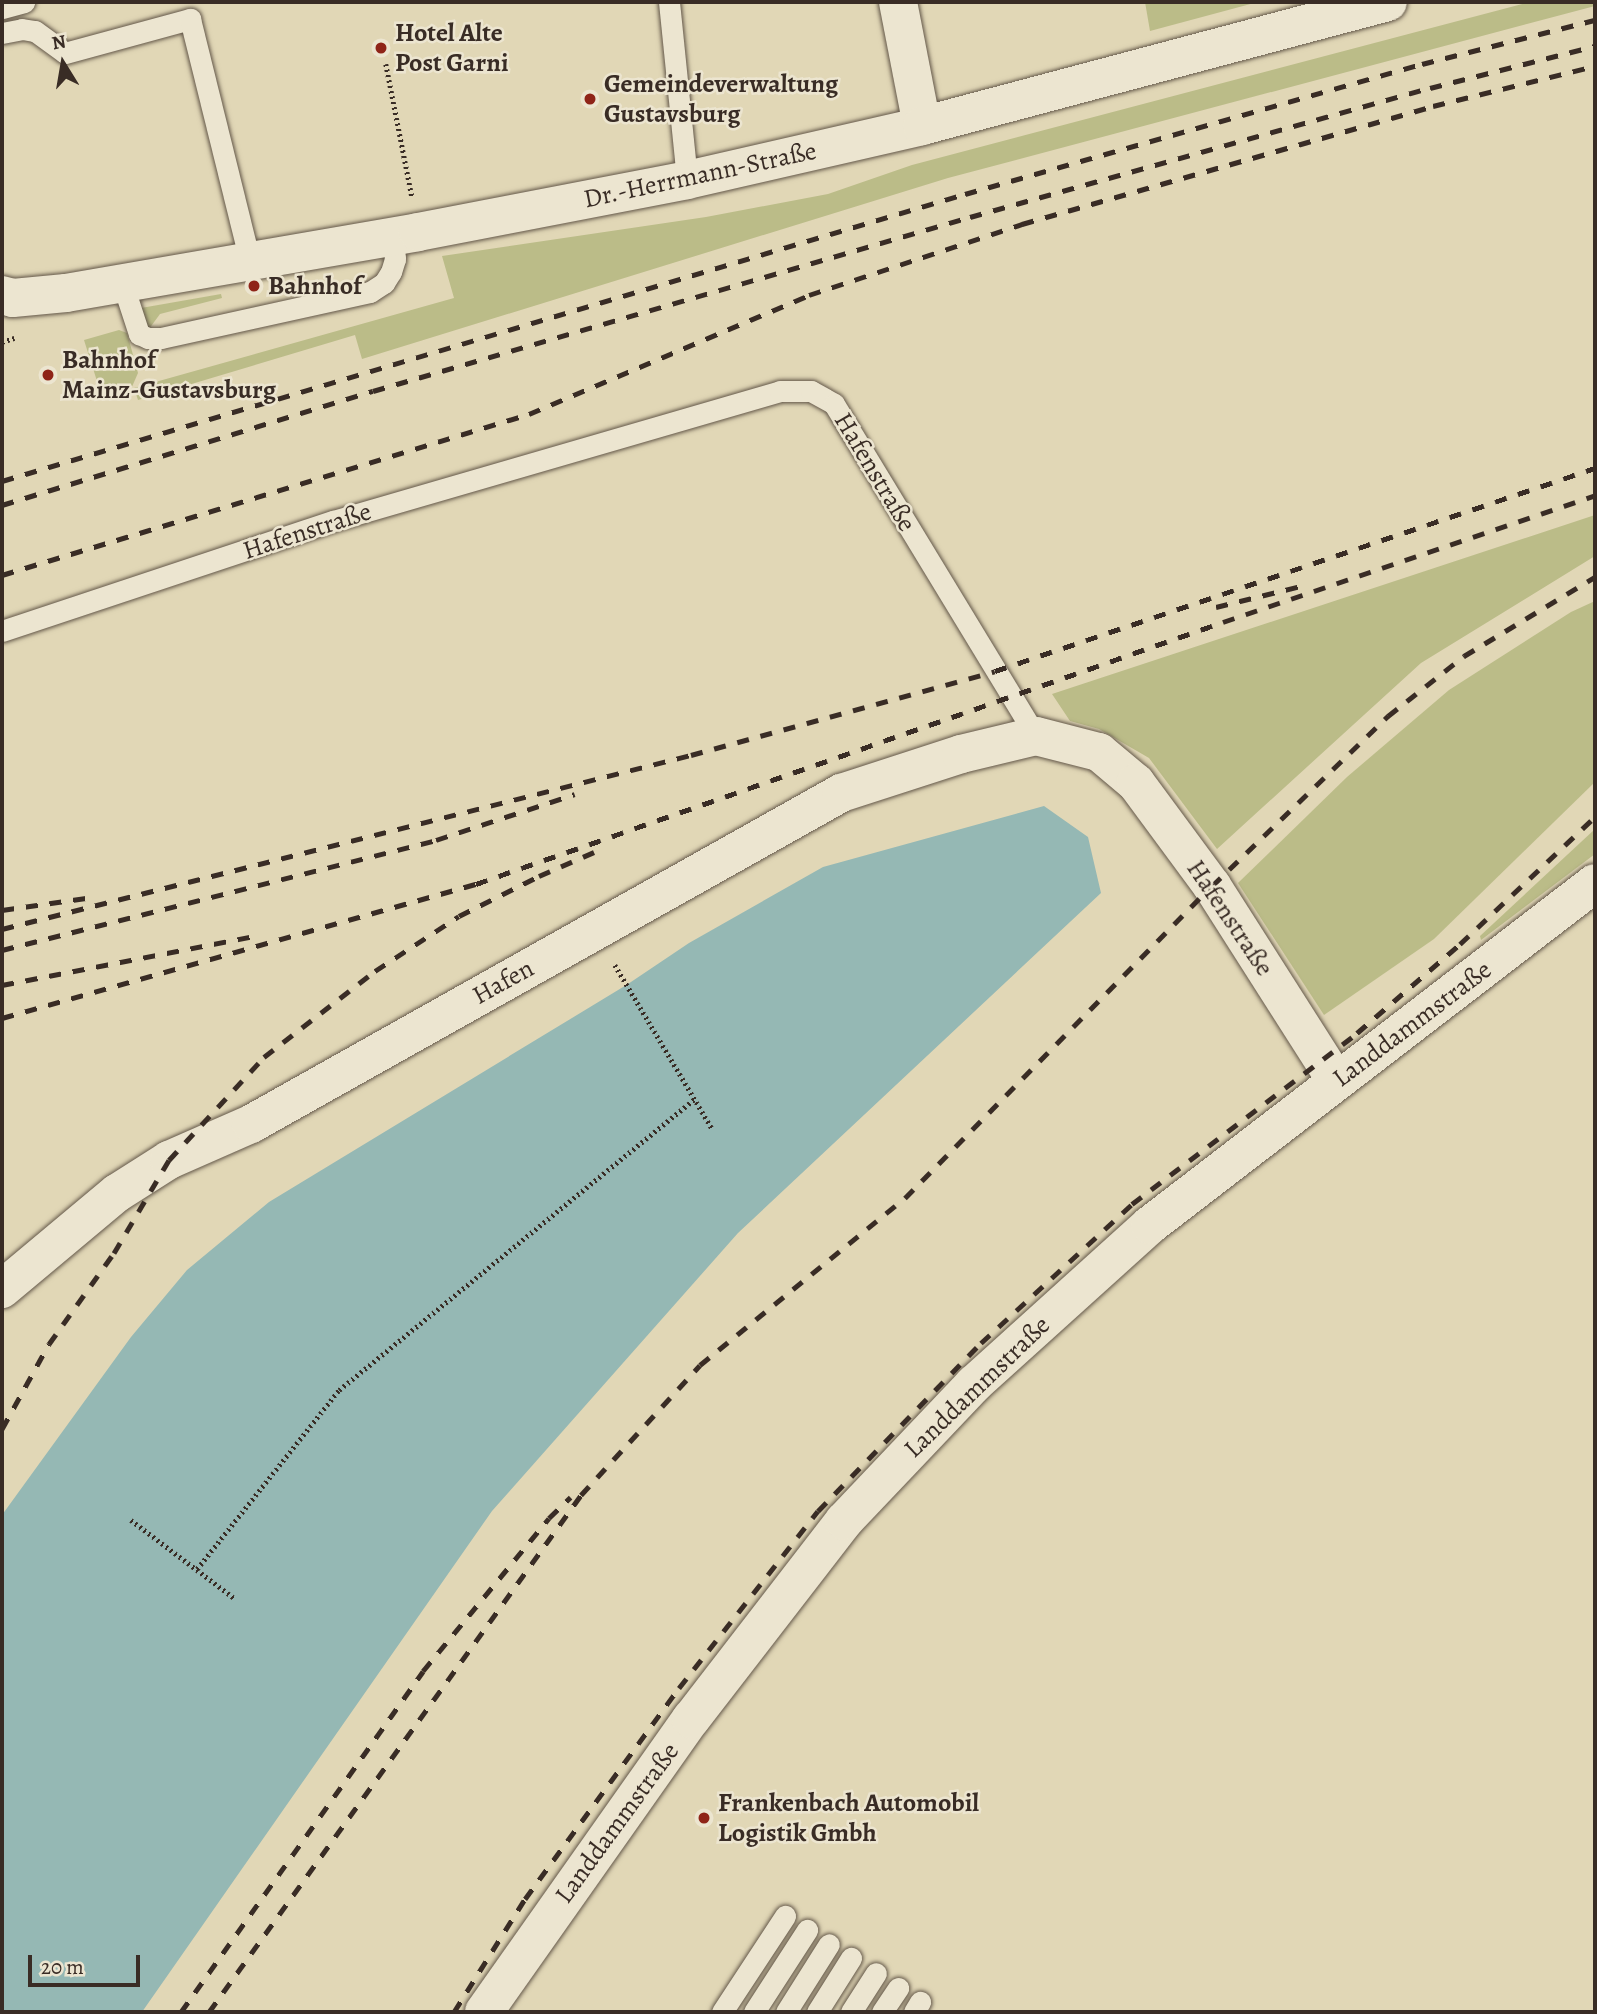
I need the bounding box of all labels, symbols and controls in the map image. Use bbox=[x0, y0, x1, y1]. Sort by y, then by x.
place label: Hotel Alte Post Garni bbox=[395, 17, 508, 78]
north arrow bbox=[28, 28, 98, 98]
text: N bbox=[50, 28, 68, 56]
marker: Hotel Alte Post Garni bbox=[373, 40, 389, 56]
place label: Gemeindeverwaltung Gustavsburg bbox=[604, 68, 838, 130]
marker: Gemeindeverwaltung Gustavsburg bbox=[582, 91, 598, 107]
street label: Dr.-Herrmann-Straße bbox=[581, 135, 819, 215]
place label: Bahnhof bbox=[268, 270, 362, 302]
marker: Bahnhof bbox=[246, 278, 262, 294]
place label: Bahnhof Mainz-Gustavsburg bbox=[62, 344, 276, 406]
marker: Bahnhof Mainz-Gustavsburg bbox=[40, 367, 56, 383]
street label: Hafenstraße bbox=[827, 407, 923, 537]
street label: Hafenstraße bbox=[239, 496, 375, 566]
street label: Hafenstraße bbox=[1180, 854, 1280, 982]
street label: Hafen bbox=[467, 953, 539, 1011]
street label: Landdammstraße bbox=[1326, 954, 1498, 1094]
street label: Landdammstraße bbox=[898, 1310, 1056, 1464]
street label: Landdammstraße bbox=[548, 1737, 686, 1909]
place label: Frankenbach Automobil Logistik Gmbh bbox=[718, 1787, 979, 1848]
marker: Frankenbach Automobil Logistik Gmbh bbox=[696, 1810, 712, 1826]
scale bar bbox=[32, 1940, 144, 1984]
text: 20 m bbox=[41, 1953, 84, 1981]

